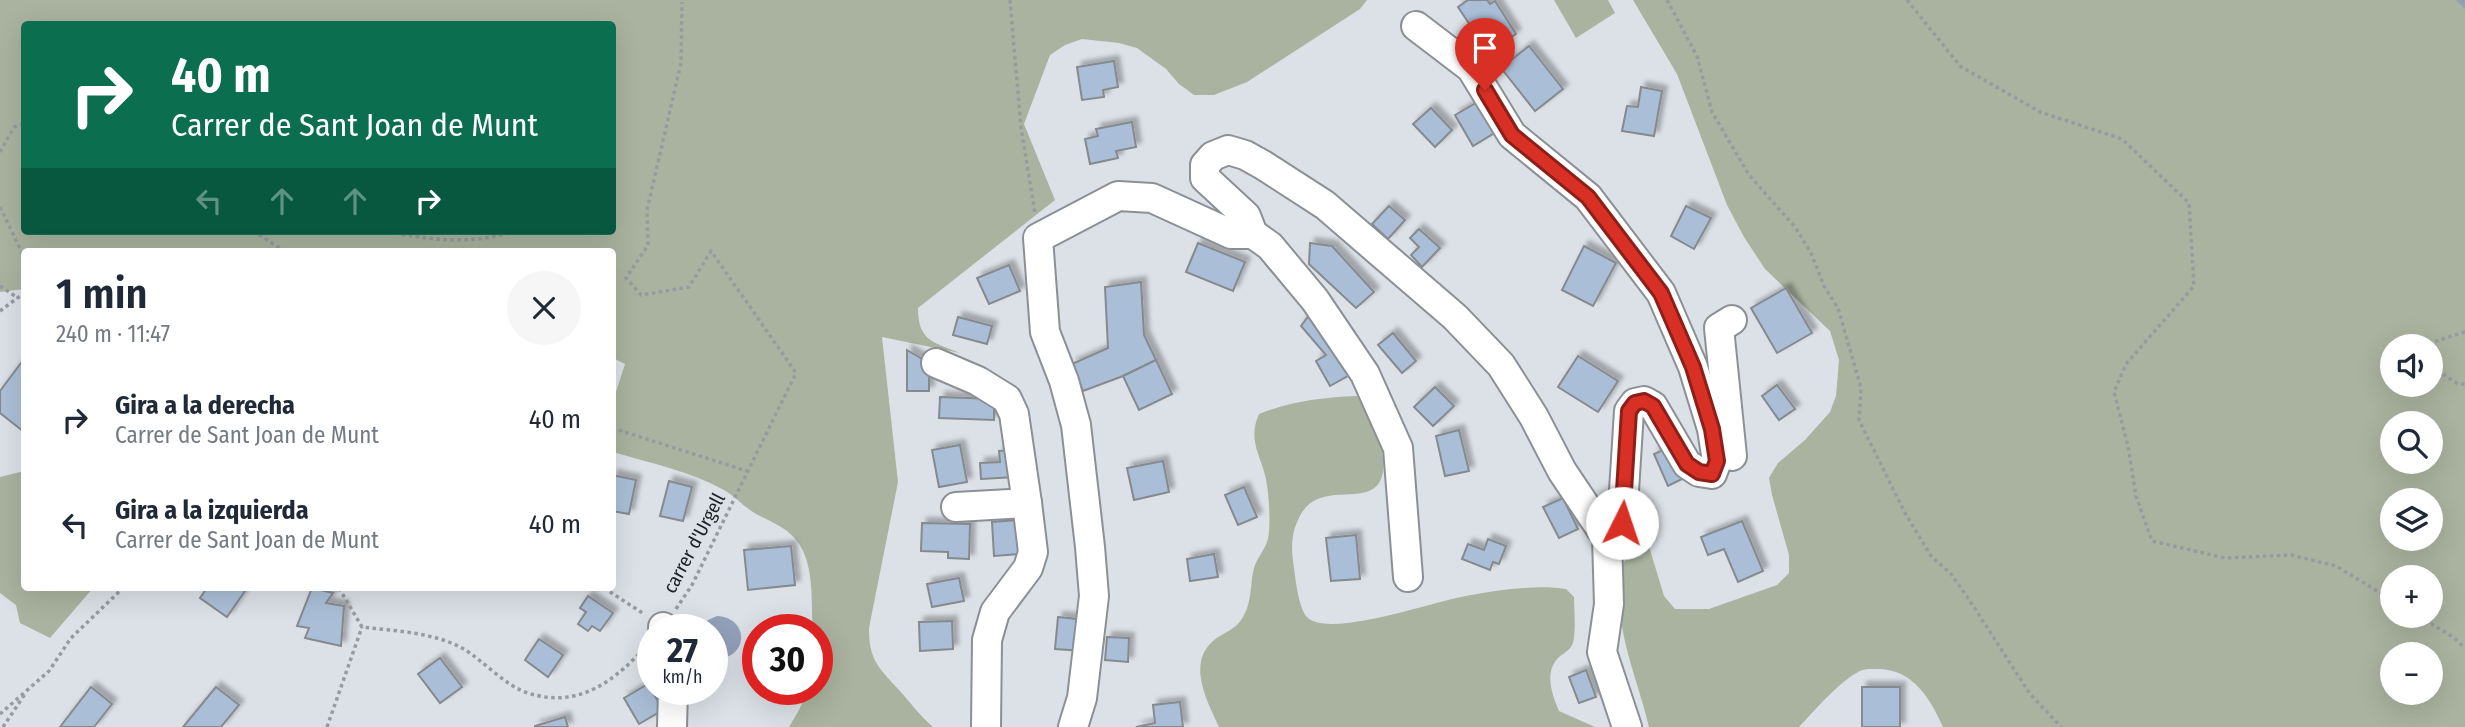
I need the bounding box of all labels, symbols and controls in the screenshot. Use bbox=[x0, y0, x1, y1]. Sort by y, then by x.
pin bbox=[1455, 18, 1515, 90]
icon: arrive bbox=[1466, 29, 1504, 67]
text: 40 m bbox=[171, 46, 271, 105]
icon: right bbox=[56, 49, 147, 140]
text: Carrer de Sant Joan de Munt bbox=[171, 106, 538, 144]
icon: left bbox=[190, 182, 228, 220]
icon: ahead bbox=[263, 182, 301, 220]
icon: ahead bbox=[336, 182, 374, 220]
icon: right bbox=[409, 182, 447, 220]
text: 1 min bbox=[56, 269, 147, 319]
button: close bbox=[507, 271, 581, 345]
text: 240 m · 11:47 bbox=[56, 320, 170, 348]
map controls bbox=[2380, 334, 2443, 705]
button: sound bbox=[2380, 334, 2443, 397]
text: Gira a la derecha bbox=[115, 390, 295, 421]
icon: right bbox=[56, 401, 94, 439]
text: 40 m bbox=[529, 404, 581, 435]
button: search bbox=[2380, 411, 2443, 474]
text: Carrer de Sant Joan de Munt bbox=[115, 421, 379, 449]
position arrow bbox=[1585, 486, 1659, 560]
button: layers bbox=[2380, 488, 2443, 551]
street label: carrer d'Urgell bbox=[658, 489, 730, 597]
text: Gira a la izquierda bbox=[115, 495, 309, 526]
icon: left bbox=[56, 506, 94, 544]
text: 40 m bbox=[529, 509, 581, 540]
text: Carrer de Sant Joan de Munt bbox=[115, 526, 379, 554]
button: + bbox=[2380, 565, 2443, 628]
speed limit sign: 30 bbox=[742, 614, 833, 705]
text: 27 bbox=[667, 629, 698, 671]
button: − bbox=[2380, 642, 2443, 705]
text: km/h bbox=[662, 666, 703, 688]

